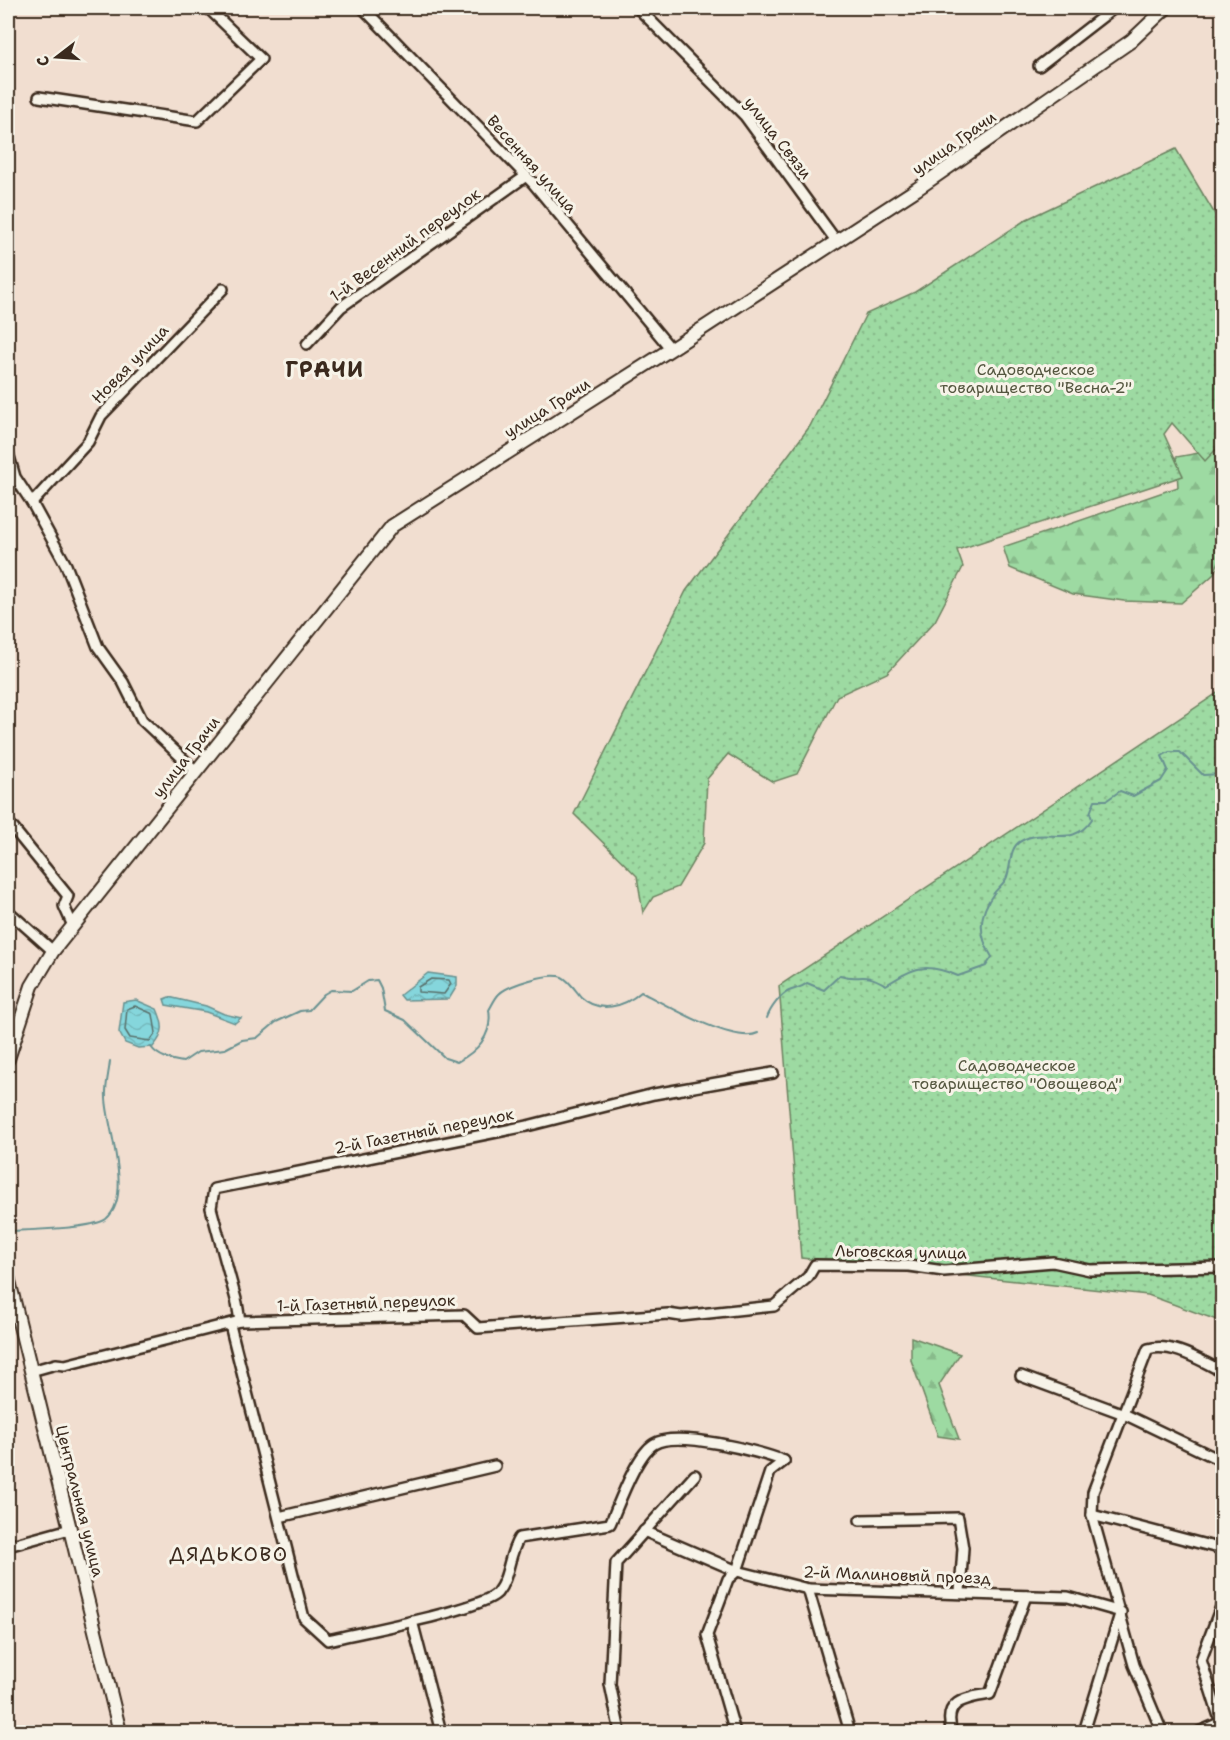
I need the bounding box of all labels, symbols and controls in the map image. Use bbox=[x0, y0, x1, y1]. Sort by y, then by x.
north arrow bbox=[27, 27, 87, 87]
text: С bbox=[32, 53, 55, 69]
street label: улица Связи bbox=[739, 93, 817, 183]
street label: улица Грачи bbox=[908, 106, 1000, 180]
street label: Весенняя улица bbox=[482, 110, 582, 218]
street label: 1-й Весенний переулок bbox=[326, 183, 485, 307]
street label: Новая улица bbox=[87, 320, 173, 408]
district label: ГРАЧИ bbox=[285, 355, 365, 384]
park label: Садоводческое товарищество "Весна-2" bbox=[940, 359, 1132, 398]
street label: улица Грачи bbox=[500, 373, 594, 443]
street label: улица Грачи bbox=[148, 712, 224, 802]
park label: Садоводческое товарищество "Овощевод" bbox=[912, 1055, 1122, 1094]
street label: 2-й Газетный переулок bbox=[332, 1103, 516, 1159]
street label: Льговская улица bbox=[835, 1240, 967, 1264]
street label: 1-й Газетный переулок bbox=[276, 1289, 456, 1317]
street label: Центральная улица bbox=[51, 1423, 109, 1579]
district label: ДЯДЬКОВО bbox=[169, 1541, 289, 1567]
street label: 2-й Малиновый проезд bbox=[803, 1561, 991, 1589]

